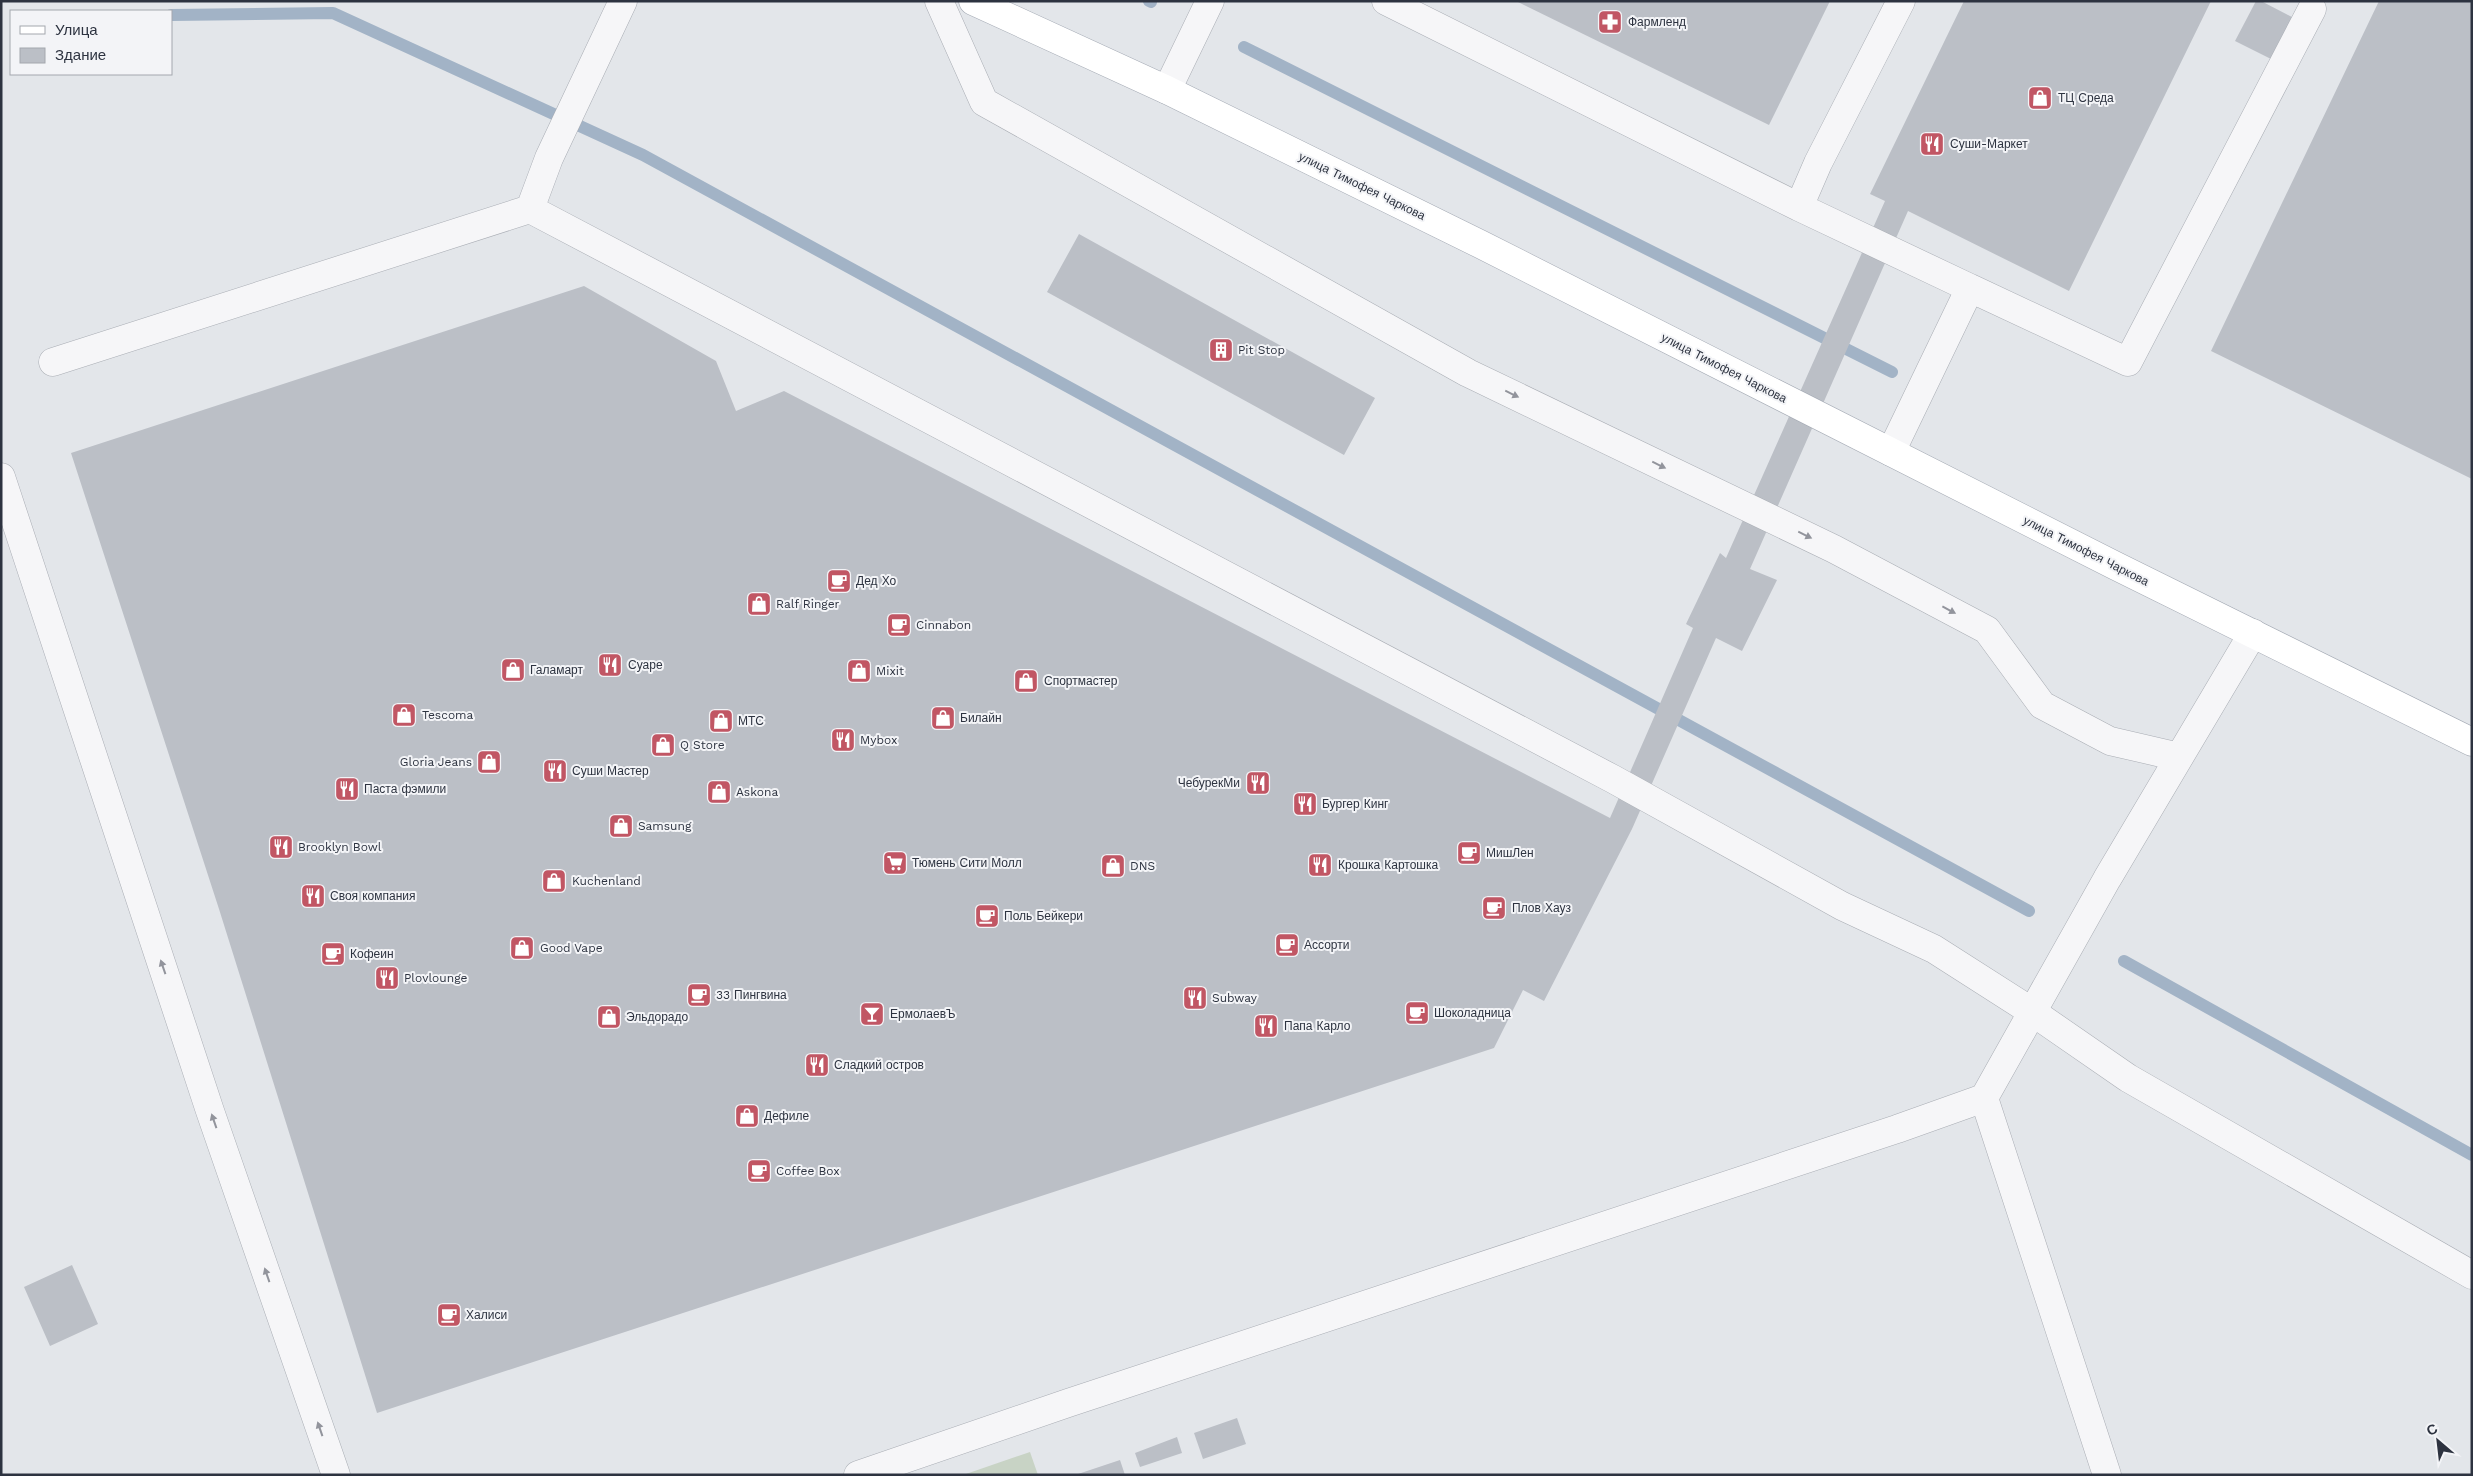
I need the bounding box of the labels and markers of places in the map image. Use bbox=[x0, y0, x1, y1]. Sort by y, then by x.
pharmacy icon: Фармленд bbox=[1597, 9, 1623, 35]
place label: Фармленд bbox=[1628, 15, 1686, 29]
shop icon: ТЦ Среда bbox=[2027, 85, 2053, 111]
place label: ТЦ Среда bbox=[2058, 91, 2114, 105]
restaurant icon: Суши-Маркет bbox=[1919, 131, 1945, 157]
place label: Суши-Маркет bbox=[1950, 137, 2028, 151]
building icon: Pit Stop bbox=[1208, 337, 1234, 363]
place label: Pit Stop bbox=[1238, 343, 1285, 357]
cafe icon: Дед Хо bbox=[826, 568, 852, 594]
place label: Дед Хо bbox=[856, 574, 897, 588]
shop icon: Ralf Ringer bbox=[746, 591, 772, 617]
place label: Ralf Ringer bbox=[776, 597, 840, 611]
cafe icon: Cinnabon bbox=[886, 612, 912, 638]
place label: Cinnabon bbox=[916, 618, 971, 632]
restaurant icon: Суаре bbox=[597, 652, 623, 678]
shop icon: Галамарт bbox=[500, 657, 526, 683]
place label: Суаре bbox=[628, 658, 663, 672]
shop icon: Mixit bbox=[846, 658, 872, 684]
place label: Галамарт bbox=[530, 663, 584, 677]
place label: Mixit bbox=[876, 664, 904, 678]
shop icon: Спортмастер bbox=[1013, 668, 1039, 694]
place label: Спортмастер bbox=[1044, 674, 1118, 688]
shop icon: Tescoma bbox=[391, 702, 417, 728]
shop icon: Билайн bbox=[930, 705, 956, 731]
place label: Tescoma bbox=[422, 708, 474, 722]
shop icon: МТС bbox=[708, 708, 734, 734]
place label: Билайн bbox=[960, 711, 1002, 725]
place label: МТС bbox=[738, 714, 764, 728]
restaurant icon: Mybox bbox=[830, 727, 856, 753]
shop icon: Q Store bbox=[650, 732, 676, 758]
place label: Mybox bbox=[860, 733, 897, 747]
place label: Q Store bbox=[680, 738, 725, 752]
shop icon: Gloria Jeans bbox=[476, 749, 502, 775]
place label: Gloria Jeans bbox=[400, 755, 472, 769]
restaurant icon: Суши Мастер bbox=[542, 758, 568, 784]
place label: Суши Мастер bbox=[572, 764, 649, 778]
restaurant icon: ЧебурекМи bbox=[1245, 770, 1271, 796]
restaurant icon: Паста фэмили bbox=[334, 776, 360, 802]
place label: ЧебурекМи bbox=[1178, 776, 1240, 790]
shop icon: Askona bbox=[706, 779, 732, 805]
place label: Паста фэмили bbox=[364, 782, 446, 796]
place label: Askona bbox=[736, 785, 778, 799]
restaurant icon: Бургер Кинг bbox=[1292, 791, 1318, 817]
place label: Бургер Кинг bbox=[1322, 797, 1389, 811]
shop icon: Samsung bbox=[608, 813, 634, 839]
place label: Samsung bbox=[638, 819, 692, 833]
restaurant icon: Brooklyn Bowl bbox=[268, 834, 294, 860]
place label: Brooklyn Bowl bbox=[298, 840, 382, 854]
cafe icon: МишЛен bbox=[1456, 840, 1482, 866]
place label: МишЛен bbox=[1486, 846, 1534, 860]
supermarket icon: Тюмень Сити Молл bbox=[882, 850, 908, 876]
restaurant icon: Крошка Картошка bbox=[1307, 852, 1333, 878]
shop icon: DNS bbox=[1100, 853, 1126, 879]
place label: Тюмень Сити Молл bbox=[912, 856, 1022, 870]
place label: Крошка Картошка bbox=[1338, 858, 1438, 872]
place label: DNS bbox=[1130, 859, 1155, 873]
shop icon: Kuchenland bbox=[541, 868, 567, 894]
place label: Kuchenland bbox=[572, 874, 641, 888]
restaurant icon: Своя компания bbox=[300, 883, 326, 909]
place label: Своя компания bbox=[330, 889, 415, 903]
cafe icon: Плов Хауз bbox=[1481, 895, 1507, 921]
place label: Плов Хауз bbox=[1512, 901, 1571, 915]
cafe icon: Поль Бейкери bbox=[974, 903, 1000, 929]
place label: Поль Бейкери bbox=[1004, 909, 1083, 923]
cafe icon: Ассорти bbox=[1274, 932, 1300, 958]
shop icon: Good Vape bbox=[509, 935, 535, 961]
place label: Ассорти bbox=[1304, 938, 1349, 952]
cafe icon: Кофеин bbox=[320, 941, 346, 967]
place label: Good Vape bbox=[540, 941, 603, 955]
place label: Кофеин bbox=[350, 947, 394, 961]
restaurant icon: Plovlounge bbox=[374, 965, 400, 991]
place label: Plovlounge bbox=[404, 971, 468, 985]
cafe icon: 33 Пингвина bbox=[686, 982, 712, 1008]
restaurant icon: Subway bbox=[1182, 985, 1208, 1011]
place label: 33 Пингвина bbox=[716, 988, 787, 1002]
place label: Subway bbox=[1212, 991, 1258, 1005]
cafe icon: Шоколадница bbox=[1404, 1000, 1430, 1026]
bar icon: ЕрмолаевЪ bbox=[859, 1001, 885, 1027]
shop icon: Эльдорадо bbox=[596, 1004, 622, 1030]
place label: Шоколадница bbox=[1434, 1006, 1511, 1020]
place label: ЕрмолаевЪ bbox=[890, 1007, 956, 1021]
place label: Эльдорадо bbox=[626, 1010, 689, 1024]
restaurant icon: Папа Карло bbox=[1253, 1013, 1279, 1039]
place label: Папа Карло bbox=[1284, 1019, 1351, 1033]
restaurant icon: Сладкий остров bbox=[804, 1052, 830, 1078]
place label: Сладкий остров bbox=[834, 1058, 924, 1072]
shop icon: Дефиле bbox=[734, 1103, 760, 1129]
place label: Дефиле bbox=[764, 1109, 809, 1123]
cafe icon: Coffee Box bbox=[746, 1158, 772, 1184]
place label: Coffee Box bbox=[776, 1164, 840, 1178]
cafe icon: Халиси bbox=[436, 1302, 462, 1328]
place label: Халиси bbox=[466, 1308, 507, 1322]

